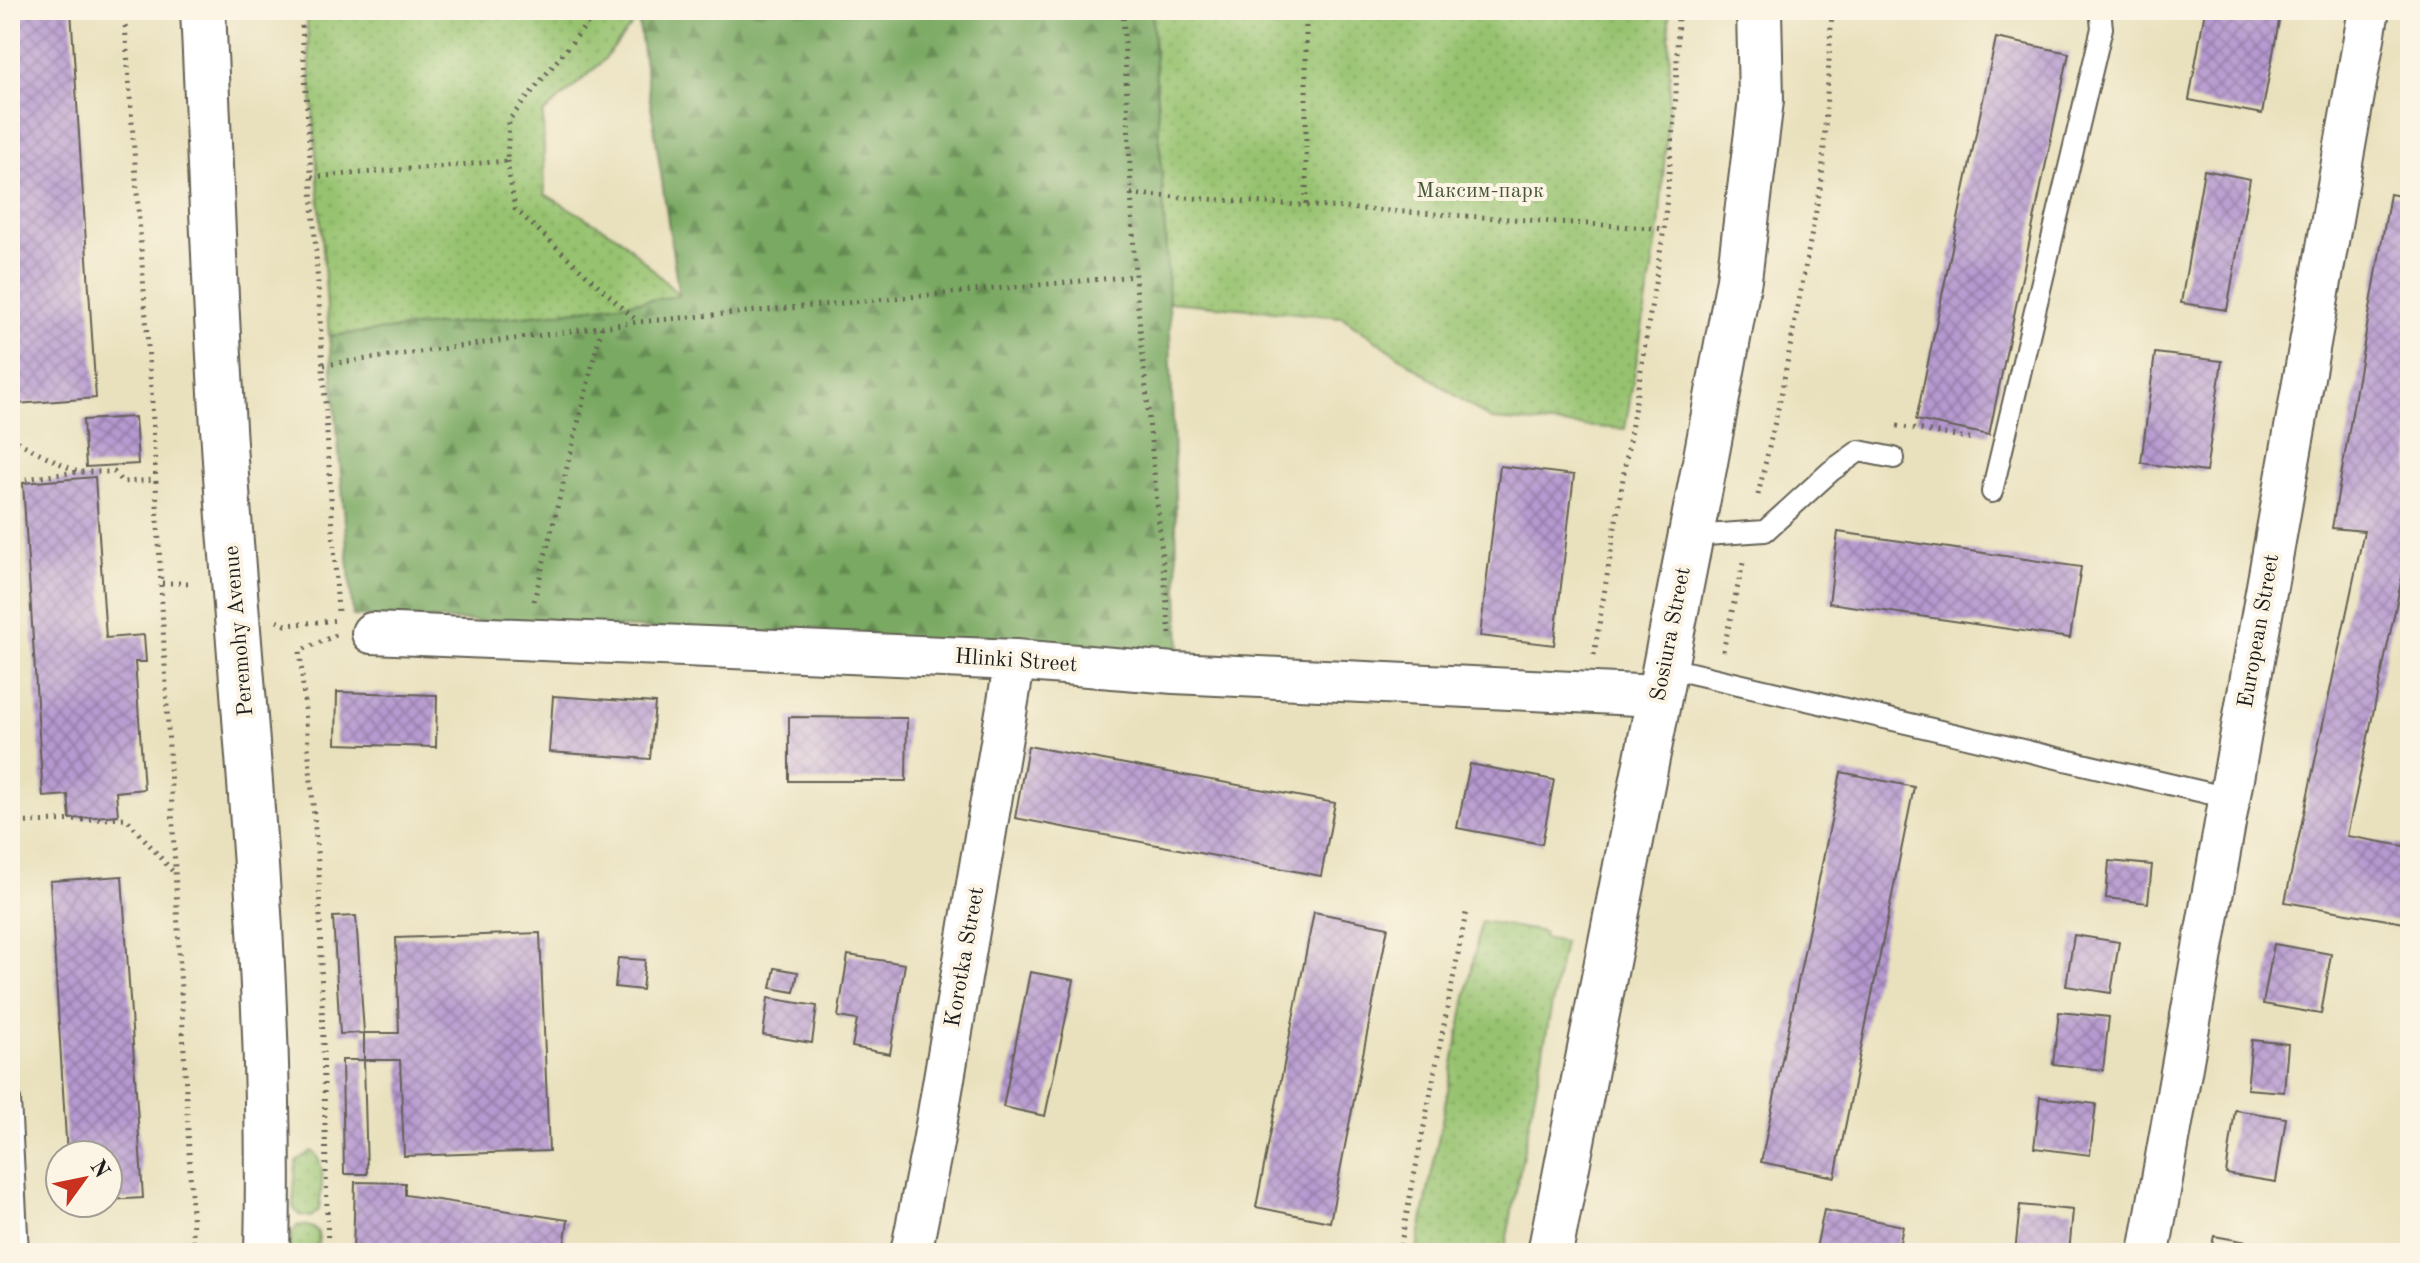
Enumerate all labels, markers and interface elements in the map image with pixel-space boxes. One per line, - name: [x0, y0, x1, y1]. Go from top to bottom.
- park label: Максим-парк: [1416, 180, 1544, 202]
- street label: Peremohy Avenue: [221, 545, 257, 717]
- street label: European Street: [2235, 552, 2283, 710]
- street label: Sosiura Street: [1647, 565, 1695, 703]
- street label: Hlinki Street: [954, 646, 1078, 676]
- street label: Korotka Street: [942, 885, 988, 1029]
- north arrow: [44, 1139, 124, 1219]
- text: N: [85, 1156, 113, 1182]

